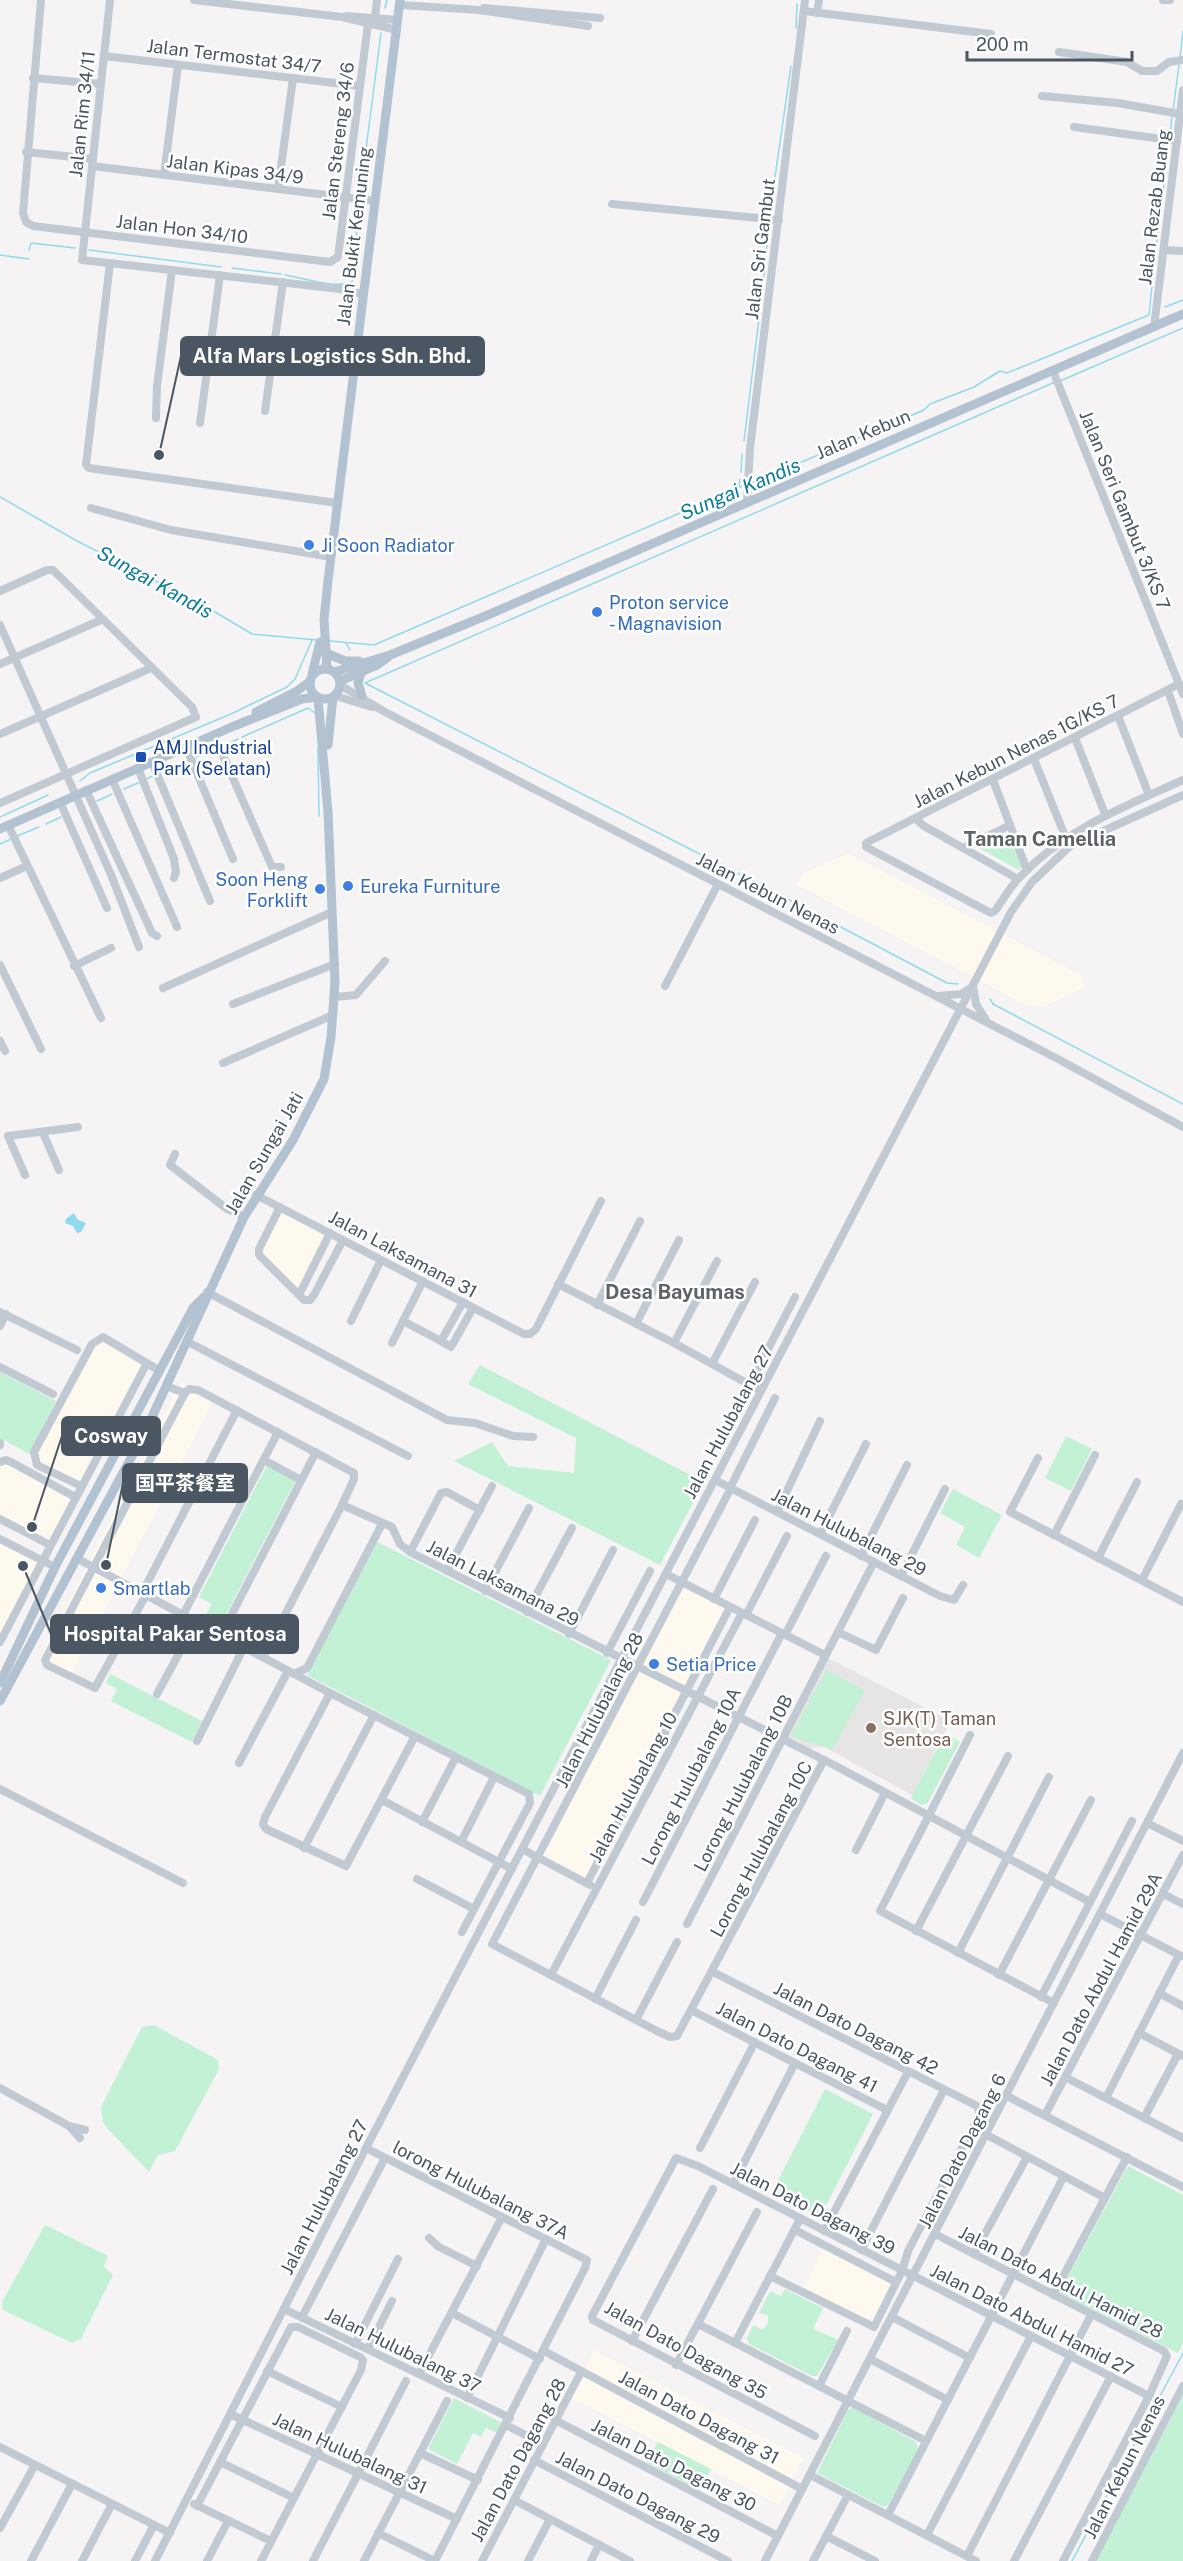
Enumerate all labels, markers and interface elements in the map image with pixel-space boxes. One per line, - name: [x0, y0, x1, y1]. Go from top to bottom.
- scale bar: [967, 24, 1132, 62]
- text: 200 m: [976, 34, 1029, 55]
- street label: Jalan Termostat 34/7: [145, 35, 323, 77]
- street label: Jalan Rim 34/11: [65, 50, 99, 178]
- street label: Jalan Stereng 34/6: [318, 61, 358, 221]
- street label: Jalan Rezab Buang: [1134, 128, 1174, 286]
- street label: Jalan Bukit Kemuning: [333, 145, 375, 327]
- street label: Jalan Kipas 34/9: [165, 150, 305, 188]
- street label: Jalan Sri Gambut: [741, 177, 779, 321]
- street label: Jalan Hon 34/10: [115, 210, 249, 248]
- callout: Alfa Mars Logistics Sdn. Bhd.: [181, 337, 484, 375]
- text: Alfa Mars Logistics Sdn. Bhd.: [193, 344, 471, 368]
- street label: Jalan Kebun: [813, 405, 913, 463]
- street label: Jalan Seri Gambut 3/KS 7: [1075, 407, 1175, 613]
- water label: Sungai Kandis: [676, 453, 804, 525]
- place label: Ji Soon Radiator: [321, 535, 455, 556]
- marker: Ji Soon Radiator: [302, 538, 316, 552]
- water label: Sungai Kandis: [93, 540, 217, 624]
- place label: Proton service - Magnavision: [609, 592, 729, 634]
- marker: Proton service - Magnavision: [590, 605, 604, 619]
- street label: Jalan Kebun Nenas 1G/KS 7: [910, 690, 1122, 812]
- place label: AMJ Industrial Park (Selatan): [153, 737, 273, 779]
- marker: AMJ Industrial Park (Selatan): [134, 750, 148, 764]
- district label: Taman Camellia: [964, 827, 1116, 851]
- street label: Jalan Kebun Nenas: [693, 848, 843, 938]
- place label: Soon Heng Forklift: [215, 869, 308, 911]
- place label: Eureka Furniture: [360, 876, 500, 897]
- marker: Eureka Furniture: [341, 879, 355, 893]
- marker: Soon Heng Forklift: [313, 882, 327, 896]
- street label: Jalan Sungai Jati: [220, 1088, 308, 1218]
- street label: Jalan Laksamana 31: [325, 1206, 481, 1302]
- district label: Desa Bayumas: [605, 1280, 745, 1304]
- street label: Jalan Hulubalang 27: [679, 1342, 777, 1502]
- callout: Cosway: [62, 1417, 160, 1455]
- text: Cosway: [74, 1424, 148, 1448]
- callout: 国平茶餐室: [123, 1464, 247, 1502]
- text: 国平茶餐室: [135, 1471, 235, 1495]
- street label: Jalan Hulubalang 29: [768, 1484, 930, 1580]
- street label: Jalan Laksamana 29: [423, 1535, 583, 1631]
- place label: Smartlab: [113, 1578, 190, 1599]
- marker: Smartlab: [94, 1581, 108, 1595]
- callout: Hospital Pakar Sentosa: [51, 1615, 298, 1653]
- text: Hospital Pakar Sentosa: [64, 1622, 286, 1646]
- street label: Jalan Hulubalang 28: [551, 1629, 647, 1791]
- place label: Setia Price: [666, 1654, 757, 1675]
- marker: Setia Price: [647, 1657, 661, 1671]
- street label: Lorong Hulubalang 10A: [637, 1684, 745, 1868]
- street label: Lorong Hulubalang 10B: [689, 1691, 797, 1875]
- street label: Jalan Hulubalang 10: [584, 1708, 682, 1866]
- place label: SJK(T) Taman Sentosa: [883, 1708, 996, 1750]
- marker: SJK(T) Taman Sentosa: [864, 1721, 878, 1735]
- street label: Lorong Hulubalang 10C: [706, 1758, 816, 1940]
- street label: Jalan Dato Abdul Hamid 29A: [1036, 1869, 1166, 2089]
- street label: Jalan Dato Dagang 42: [770, 1977, 942, 2079]
- street label: Jalan Dato Dagang 41: [713, 1997, 881, 2097]
- street label: Jalan Dato Dagang 6: [914, 2070, 1010, 2232]
- street label: Jalan Hulubalang 27: [276, 2116, 372, 2278]
- street label: lorong Hulubalang 37A: [389, 2136, 573, 2244]
- street label: Jalan Dato Dagang 39: [727, 2157, 899, 2259]
- street label: Jalan Dato Abdul Hamid 28: [955, 2221, 1167, 2343]
- street label: Jalan Dato Abdul Hamid 27: [927, 2260, 1137, 2380]
- street label: Jalan Dato Dagang 35: [601, 2297, 771, 2403]
- street label: Jalan Hulubalang 37: [322, 2303, 484, 2397]
- street label: Jalan Dato Dagang 31: [615, 2366, 783, 2468]
- street label: Jalan Dato Dagang 28: [466, 2375, 570, 2545]
- street label: Jalan Kebun Nenas: [1079, 2392, 1169, 2542]
- street label: Jalan Hulubalang 31: [270, 2408, 430, 2498]
- street label: Jalan Dato Dagang 30: [588, 2414, 760, 2516]
- street label: Jalan Dato Dagang 29: [552, 2446, 724, 2548]

